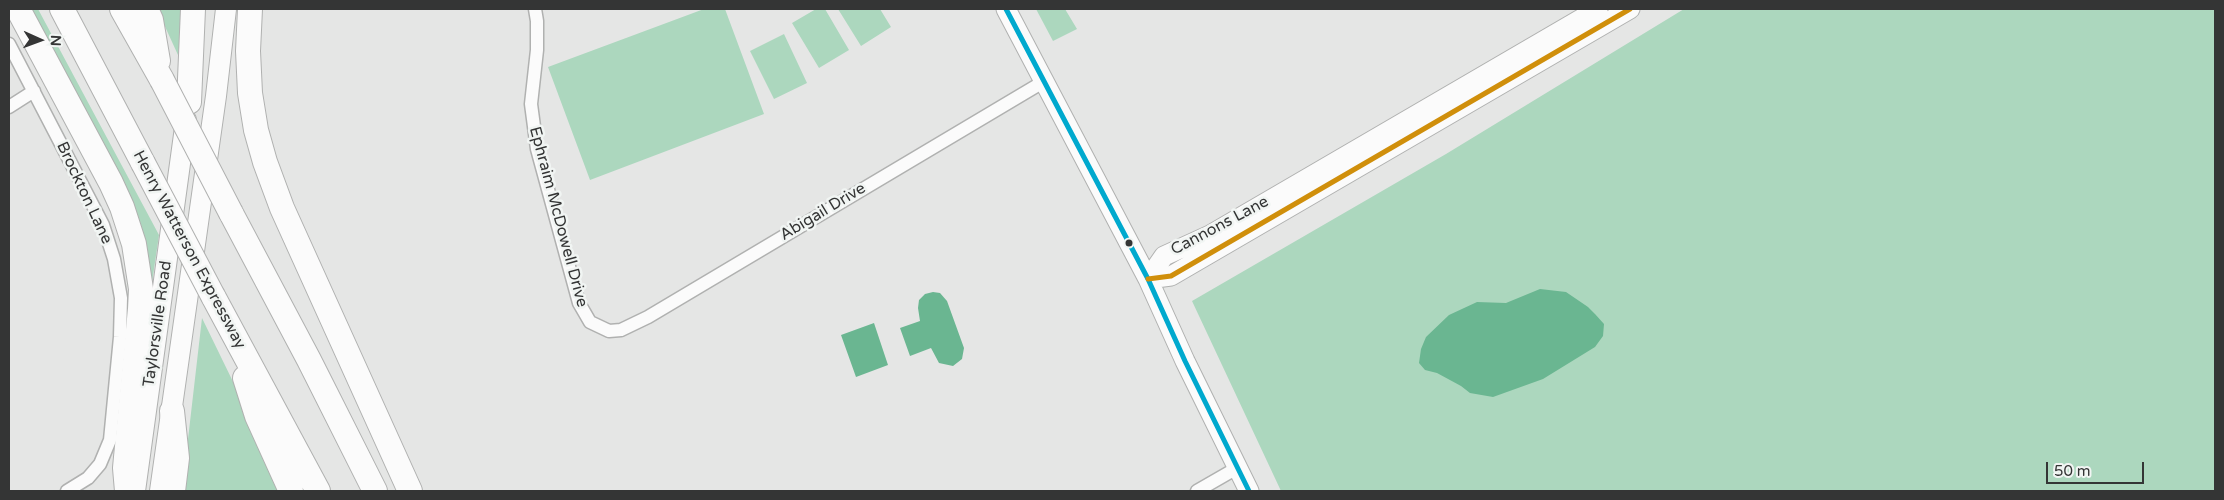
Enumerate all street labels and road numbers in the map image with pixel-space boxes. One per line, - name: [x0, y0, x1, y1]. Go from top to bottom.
- street label: Ephraim McDowell Drive: [525, 125, 591, 309]
- street label: Brockton Lane: [52, 139, 116, 247]
- street label: Henry Watterson Expressway: [128, 148, 250, 352]
- street label: Abigail Drive: [777, 179, 869, 245]
- street label: Cannons Lane: [1168, 192, 1272, 260]
- street label: Taylorsville Road: [140, 260, 176, 388]

